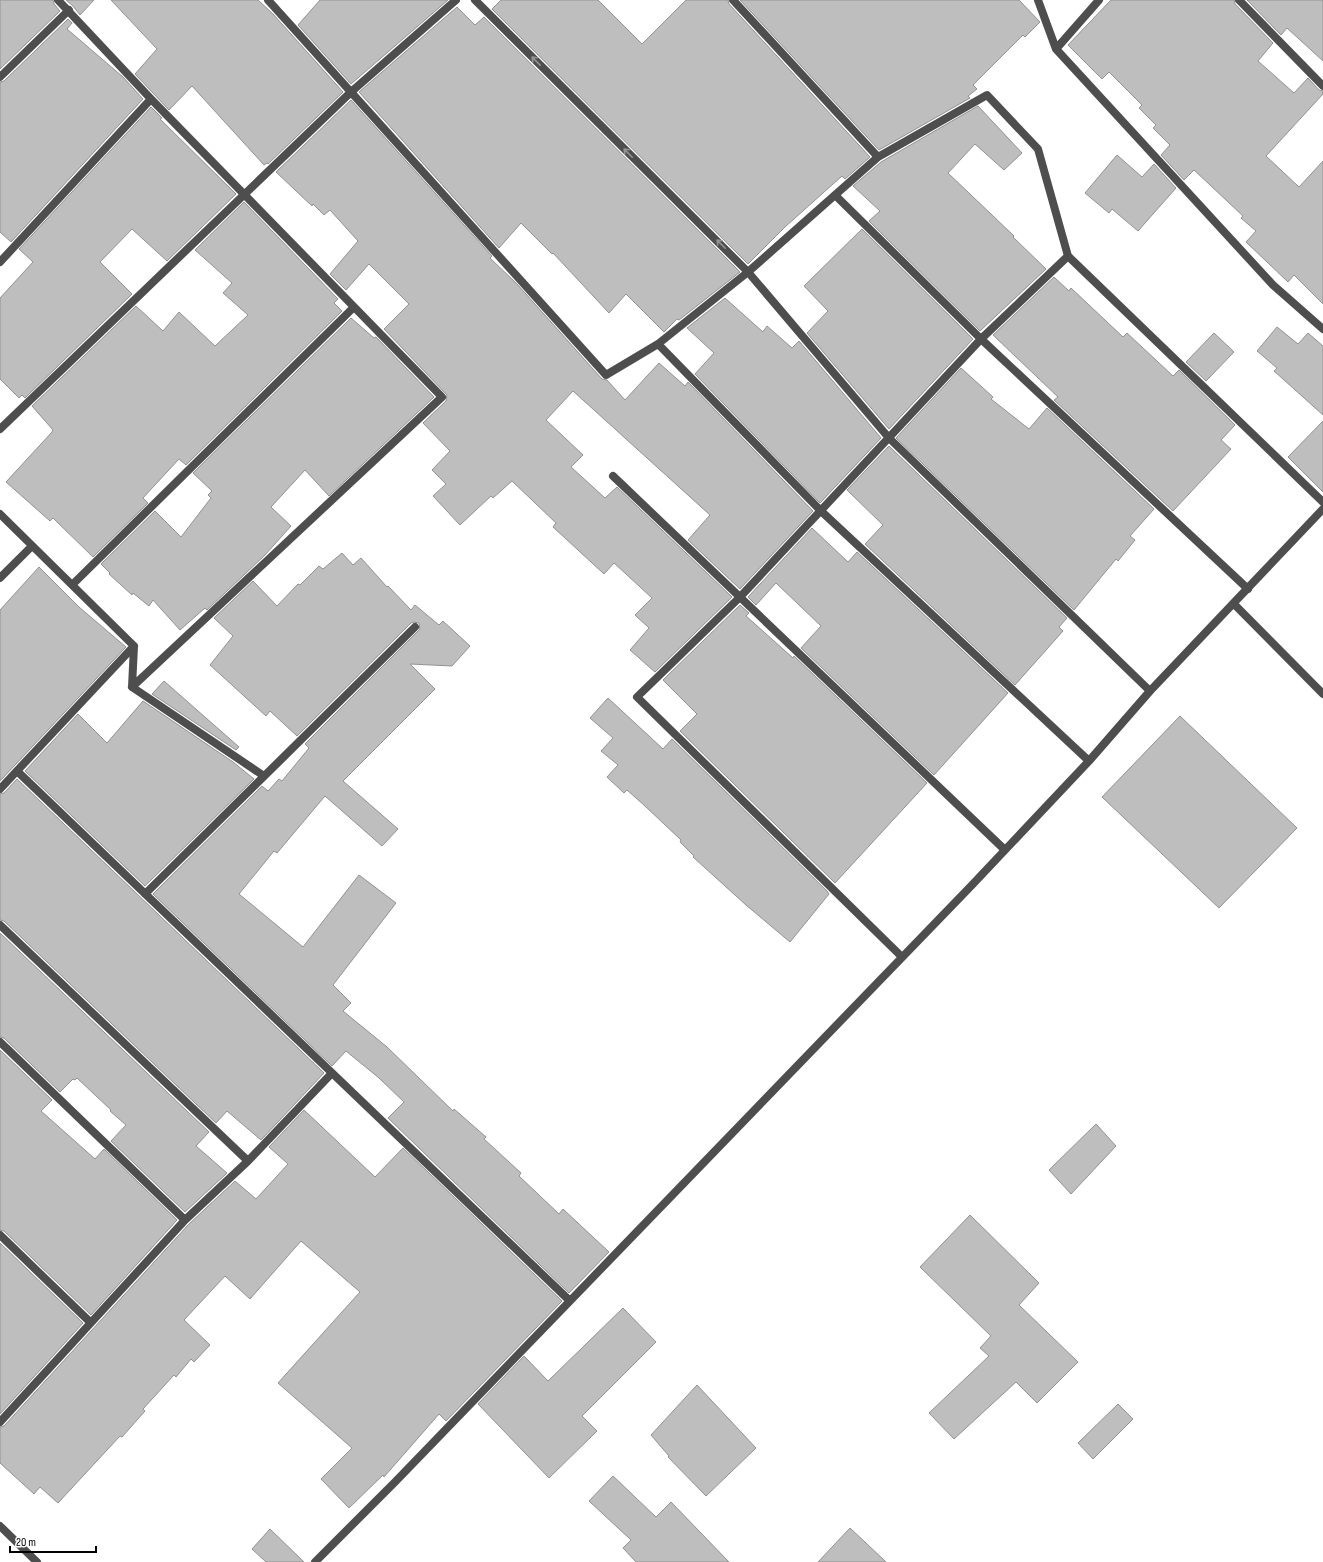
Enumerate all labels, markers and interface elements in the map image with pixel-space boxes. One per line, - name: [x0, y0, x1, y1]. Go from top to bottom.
- one-way arrow: [531, 56, 541, 66]
- one-way arrow: [623, 148, 633, 157]
- one-way arrow: [716, 239, 726, 249]
- scale bar: [10, 1528, 96, 1554]
- text: 20 m: [16, 1535, 36, 1550]

